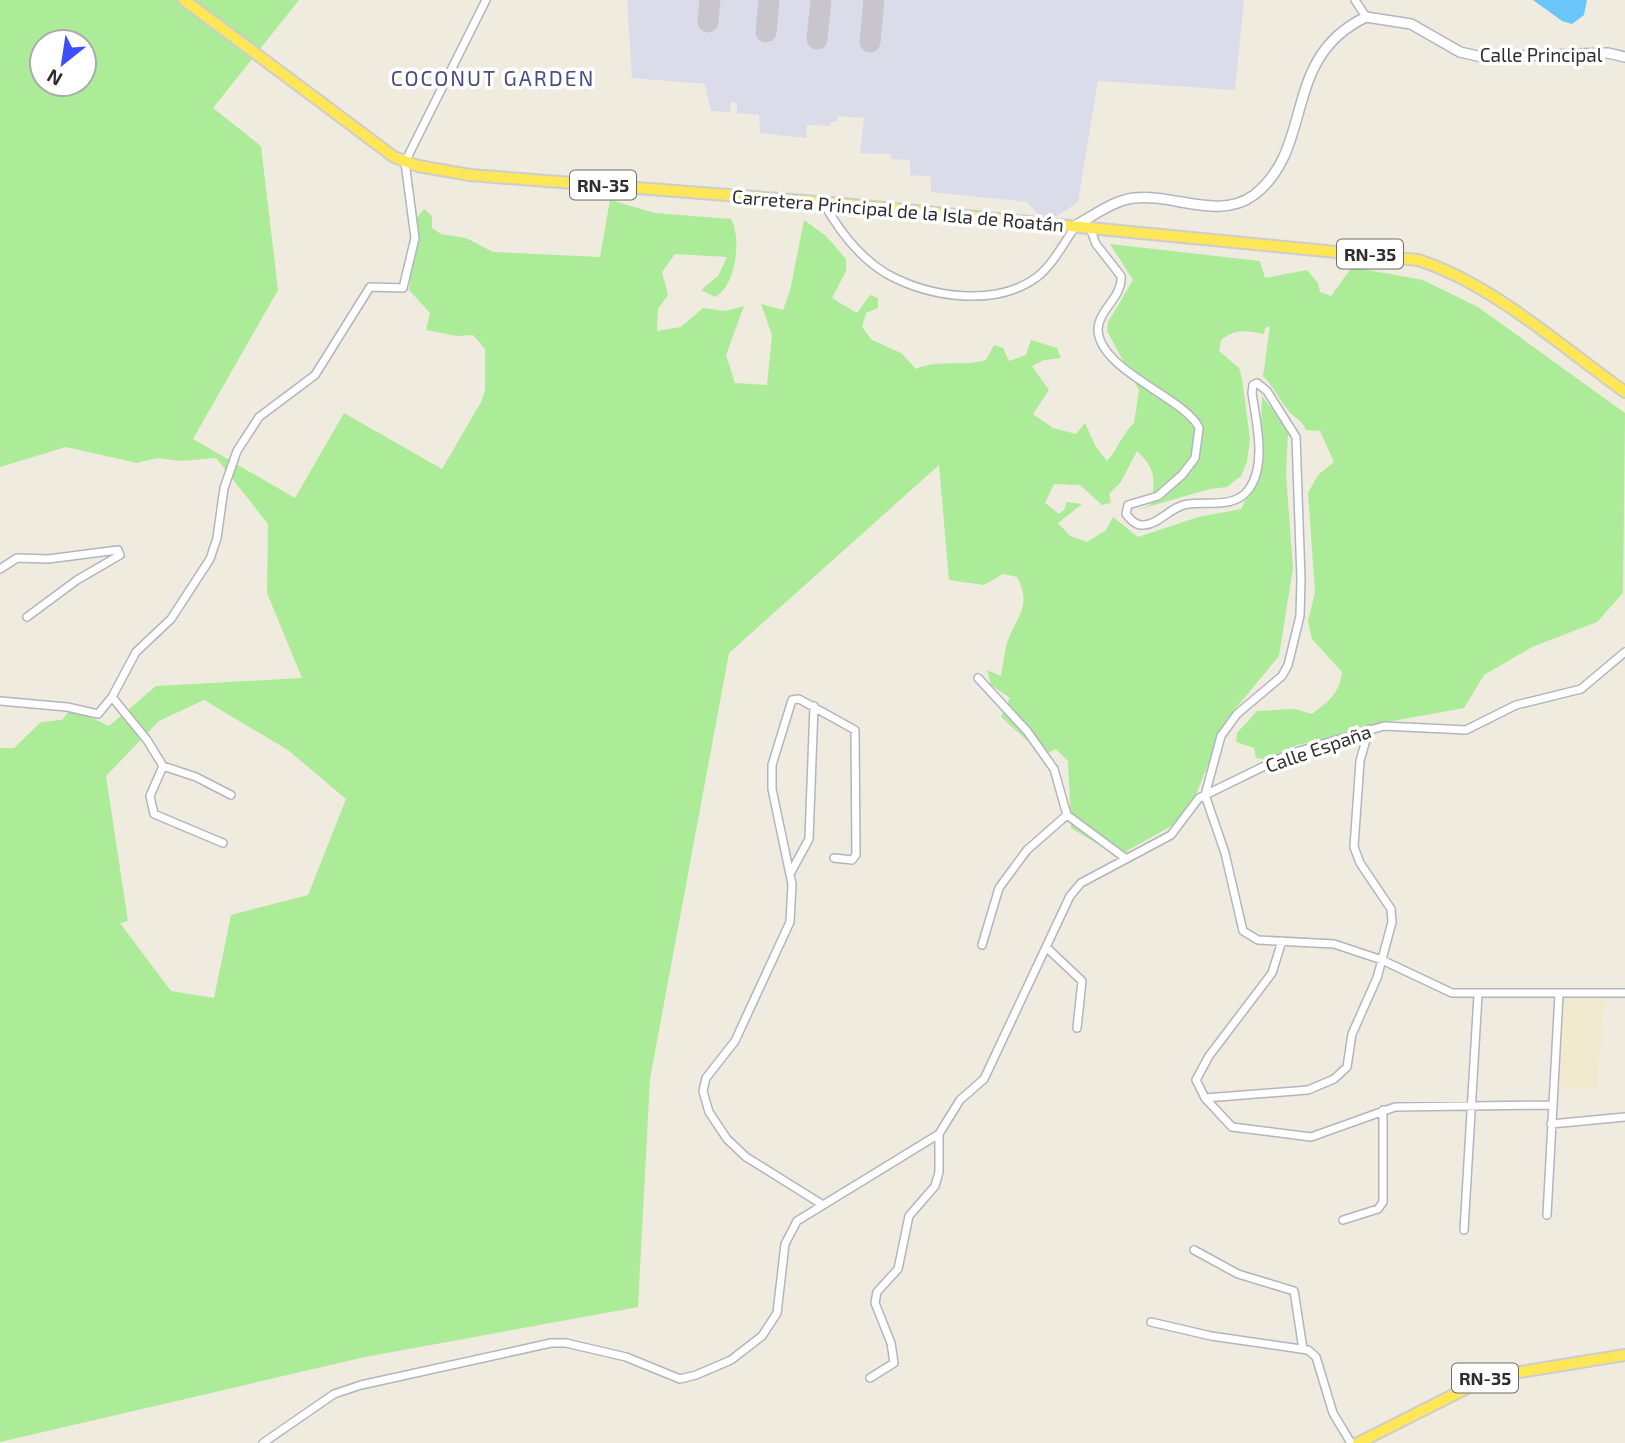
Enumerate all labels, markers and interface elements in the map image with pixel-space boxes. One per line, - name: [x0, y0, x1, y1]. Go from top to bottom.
- north arrow: [28, 28, 98, 98]
- street label: Calle Principal: [1480, 43, 1603, 66]
- text: N: [43, 65, 66, 92]
- district label: COCONUT GARDEN: [391, 65, 595, 90]
- road number: RN-35: [570, 170, 636, 200]
- street label: Carretera Principal de la Isla de Roatán: [731, 184, 1065, 236]
- road number: RN-35: [1337, 240, 1403, 268]
- street label: Calle España: [1262, 719, 1374, 777]
- road number: RN-35: [1452, 1364, 1518, 1392]

